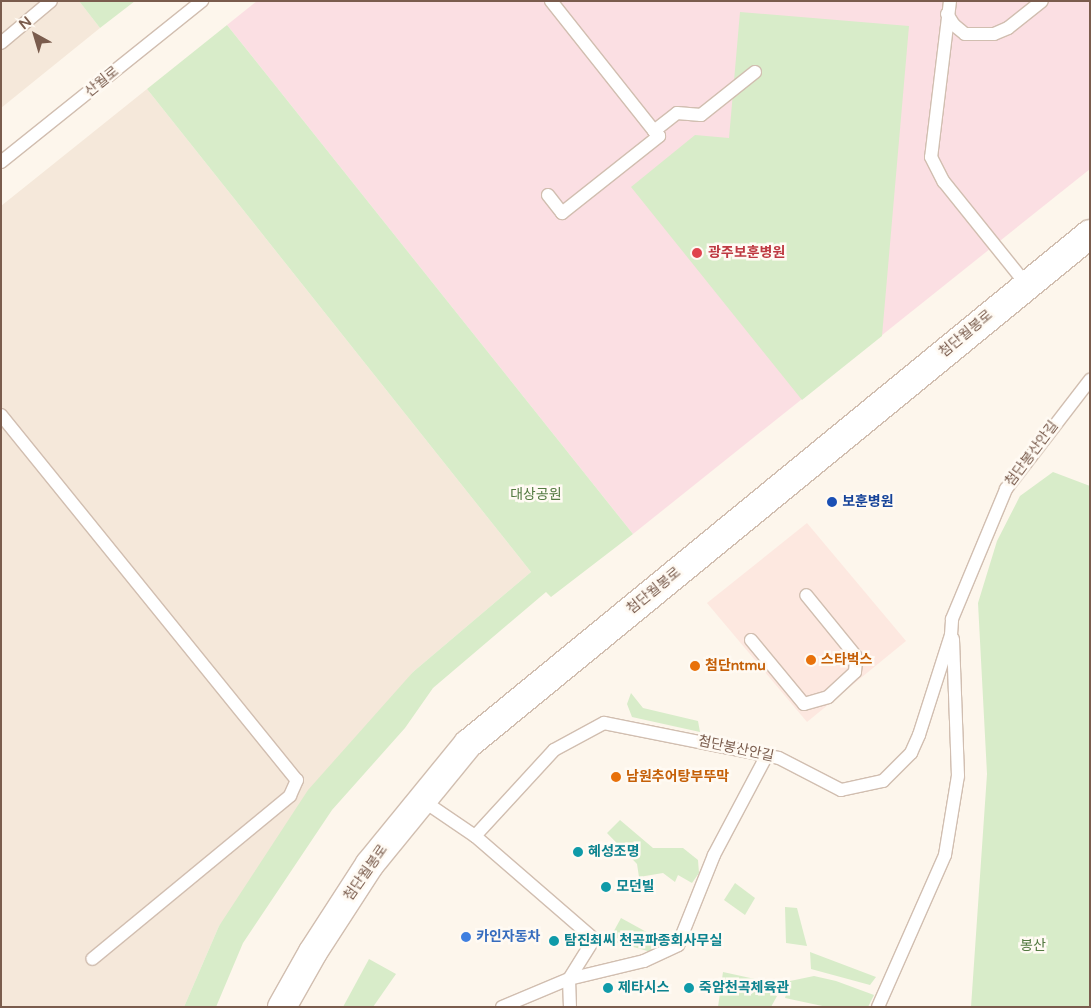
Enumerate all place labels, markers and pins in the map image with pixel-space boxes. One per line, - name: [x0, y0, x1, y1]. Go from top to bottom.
- place label: 광주보훈병원: [708, 245, 785, 261]
- marker: 광주보훈병원: [690, 246, 704, 260]
- place label: 보훈병원: [842, 494, 894, 510]
- marker: 보훈병원: [826, 496, 838, 508]
- place label: 스타벅스: [821, 652, 873, 668]
- marker: 스타벅스: [805, 654, 817, 666]
- place label: 첨단ntmu: [705, 658, 766, 674]
- marker: 첨단ntmu: [689, 660, 701, 672]
- place label: 남원추어탕부뚜막: [626, 769, 729, 785]
- marker: 남원추어탕부뚜막: [610, 771, 622, 783]
- place label: 혜성조명: [588, 844, 640, 860]
- marker: 혜성조명: [572, 846, 584, 858]
- place label: 모던빌: [616, 879, 655, 895]
- marker: 모던빌: [600, 881, 612, 893]
- place label: 카인자동차: [476, 929, 540, 945]
- marker: 카인자동차: [460, 931, 472, 943]
- place label: 탐진최씨 천곡파종회사무실: [564, 933, 722, 949]
- marker: 탐진최씨 천곡파종회사무실: [548, 935, 560, 947]
- place label: 제타시스: [618, 980, 670, 996]
- place label: 죽암천곡체육관: [699, 980, 789, 996]
- marker: 제타시스: [602, 982, 614, 994]
- marker: 죽암천곡체육관: [683, 982, 695, 994]

